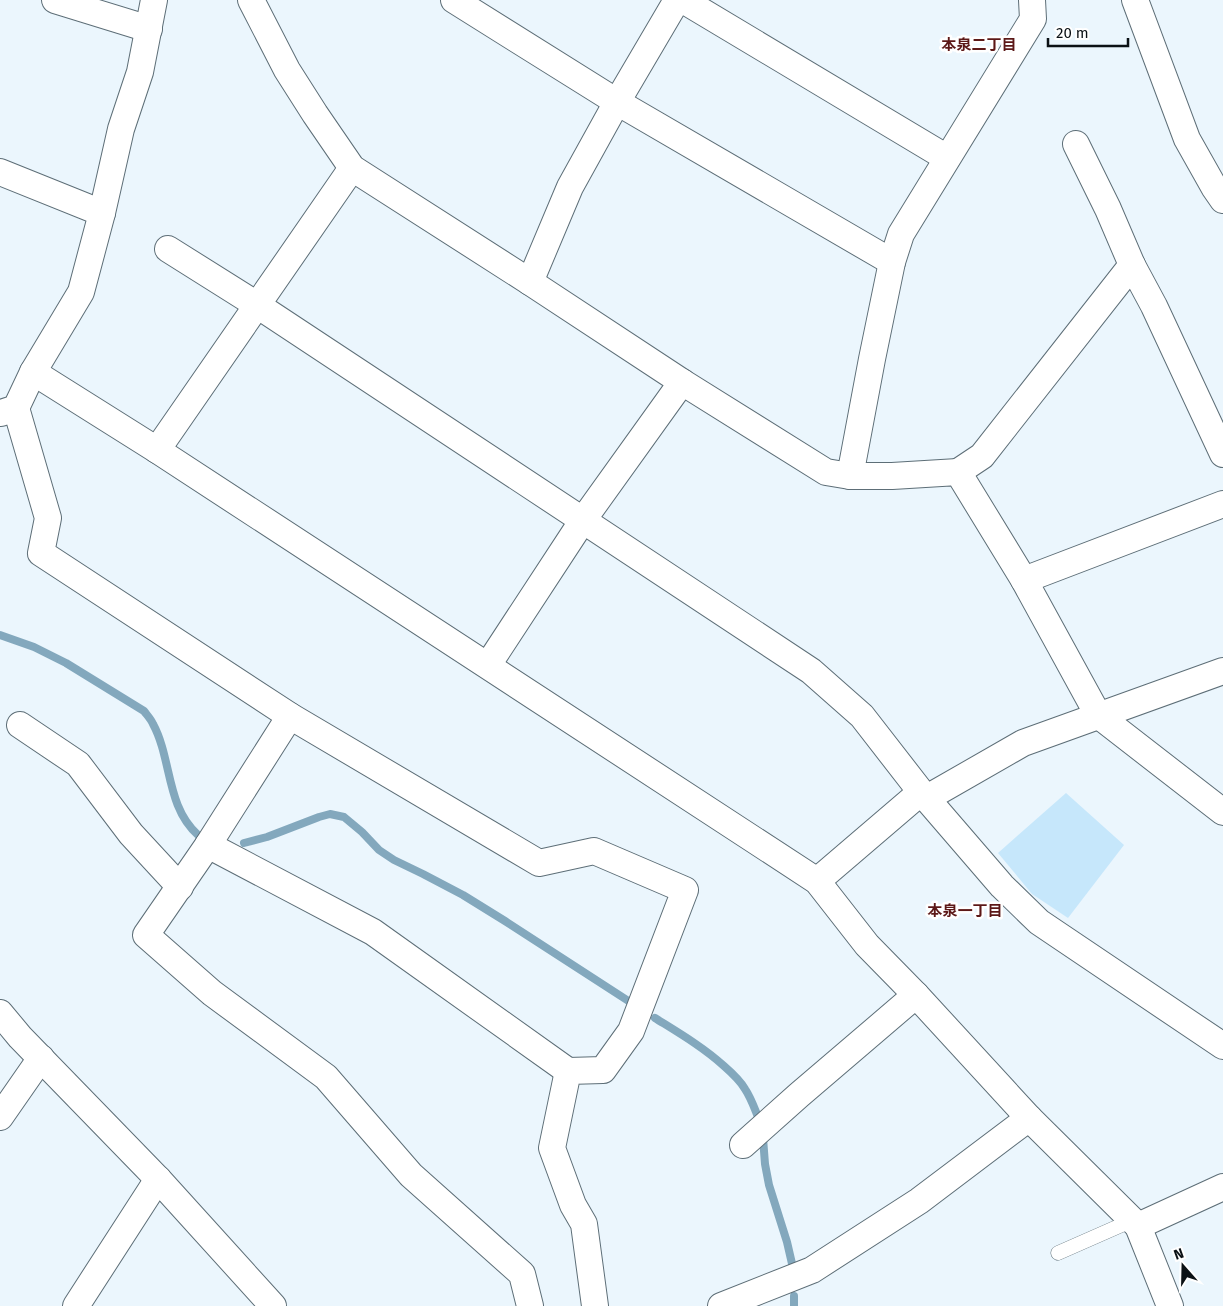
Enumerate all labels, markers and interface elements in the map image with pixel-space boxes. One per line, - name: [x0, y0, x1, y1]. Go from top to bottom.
- scale bar: [1048, 15, 1128, 47]
- text: 20 m: [1056, 24, 1089, 42]
- district label: 本泉二丁目: [941, 36, 1017, 54]
- district label: 本泉一丁目: [927, 902, 1003, 920]
- north arrow: [1158, 1241, 1208, 1291]
- text: N: [1171, 1245, 1186, 1264]

